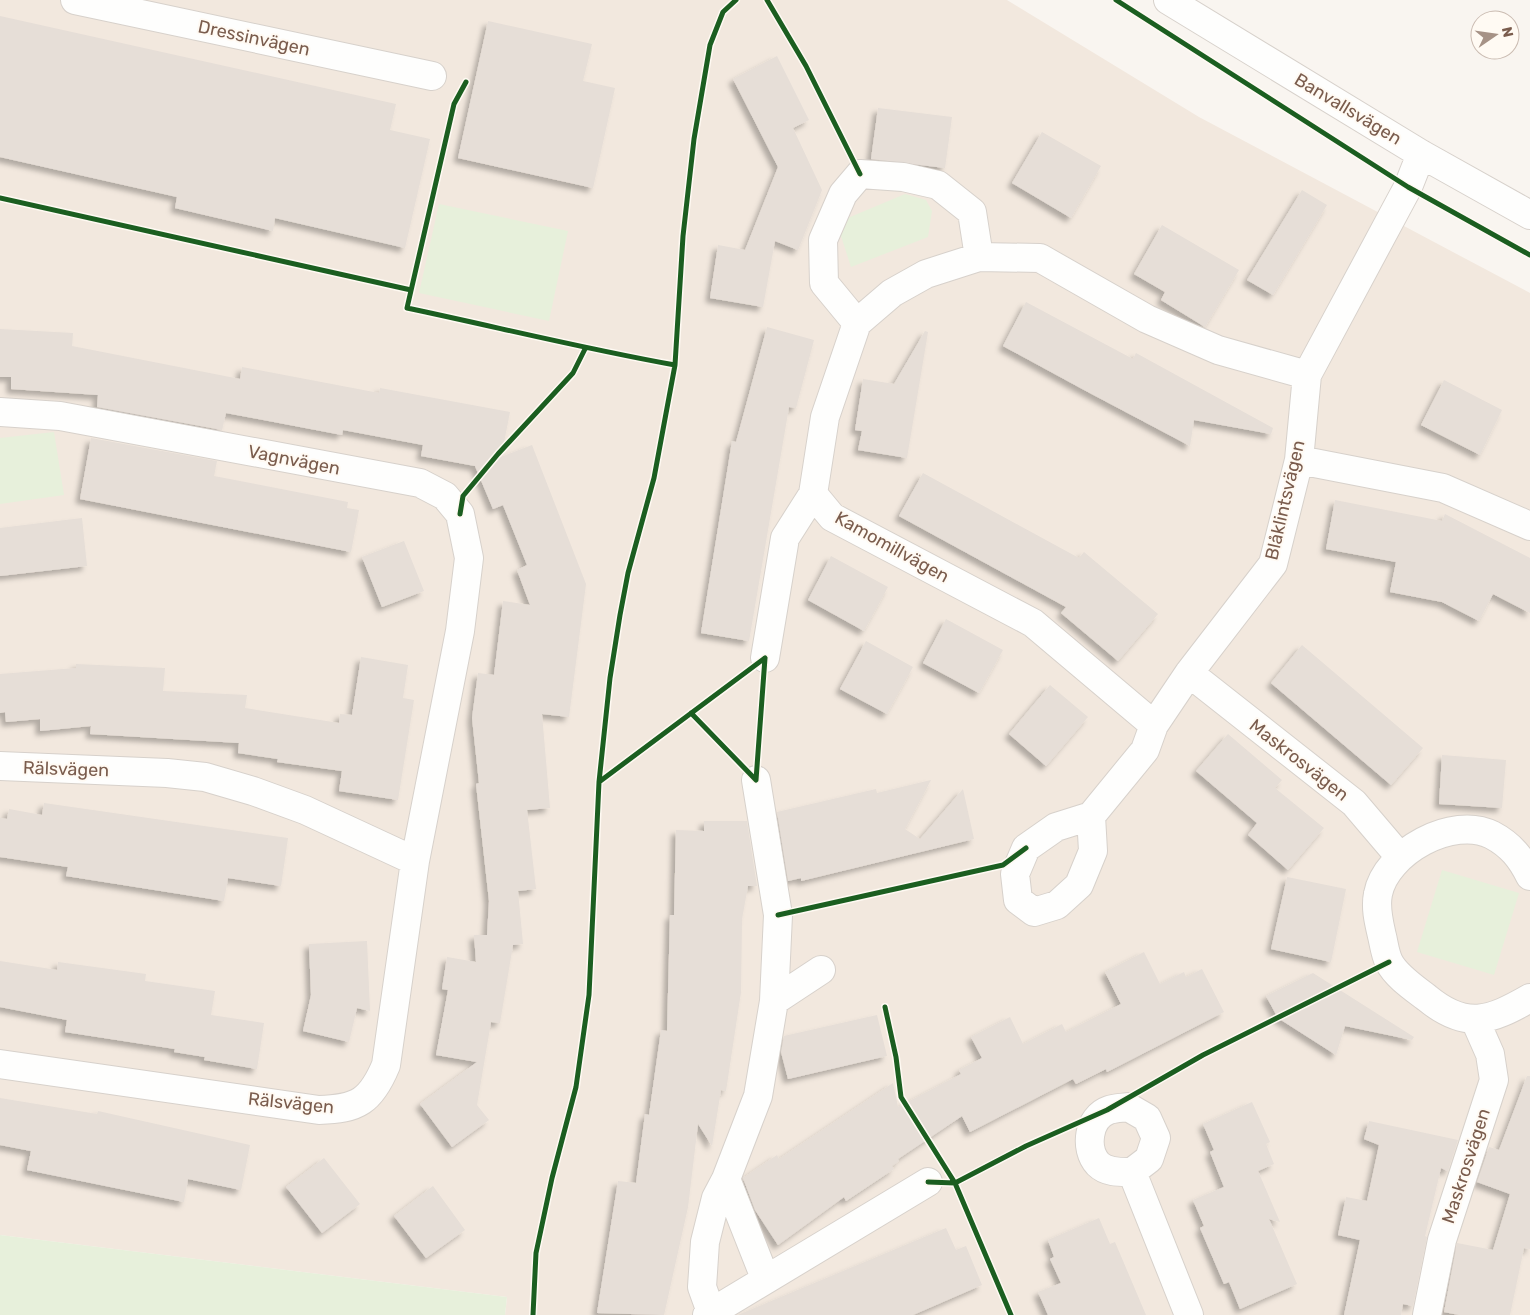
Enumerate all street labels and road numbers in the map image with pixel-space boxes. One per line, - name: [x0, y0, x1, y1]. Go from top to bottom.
- street label: Dressinvägen: [196, 15, 312, 61]
- street label: Banvallsvägen: [1290, 68, 1406, 150]
- street label: Blåklintsvägen: [1261, 438, 1309, 562]
- street label: Vagnvägen: [246, 440, 342, 480]
- street label: Kamomillvägen: [831, 507, 953, 587]
- street label: Maskrosvägen: [1245, 714, 1353, 806]
- street label: Rälsvägen: [23, 757, 109, 781]
- street label: Rälsvägen: [247, 1088, 335, 1118]
- street label: Maskrosvägen: [1437, 1106, 1495, 1226]

